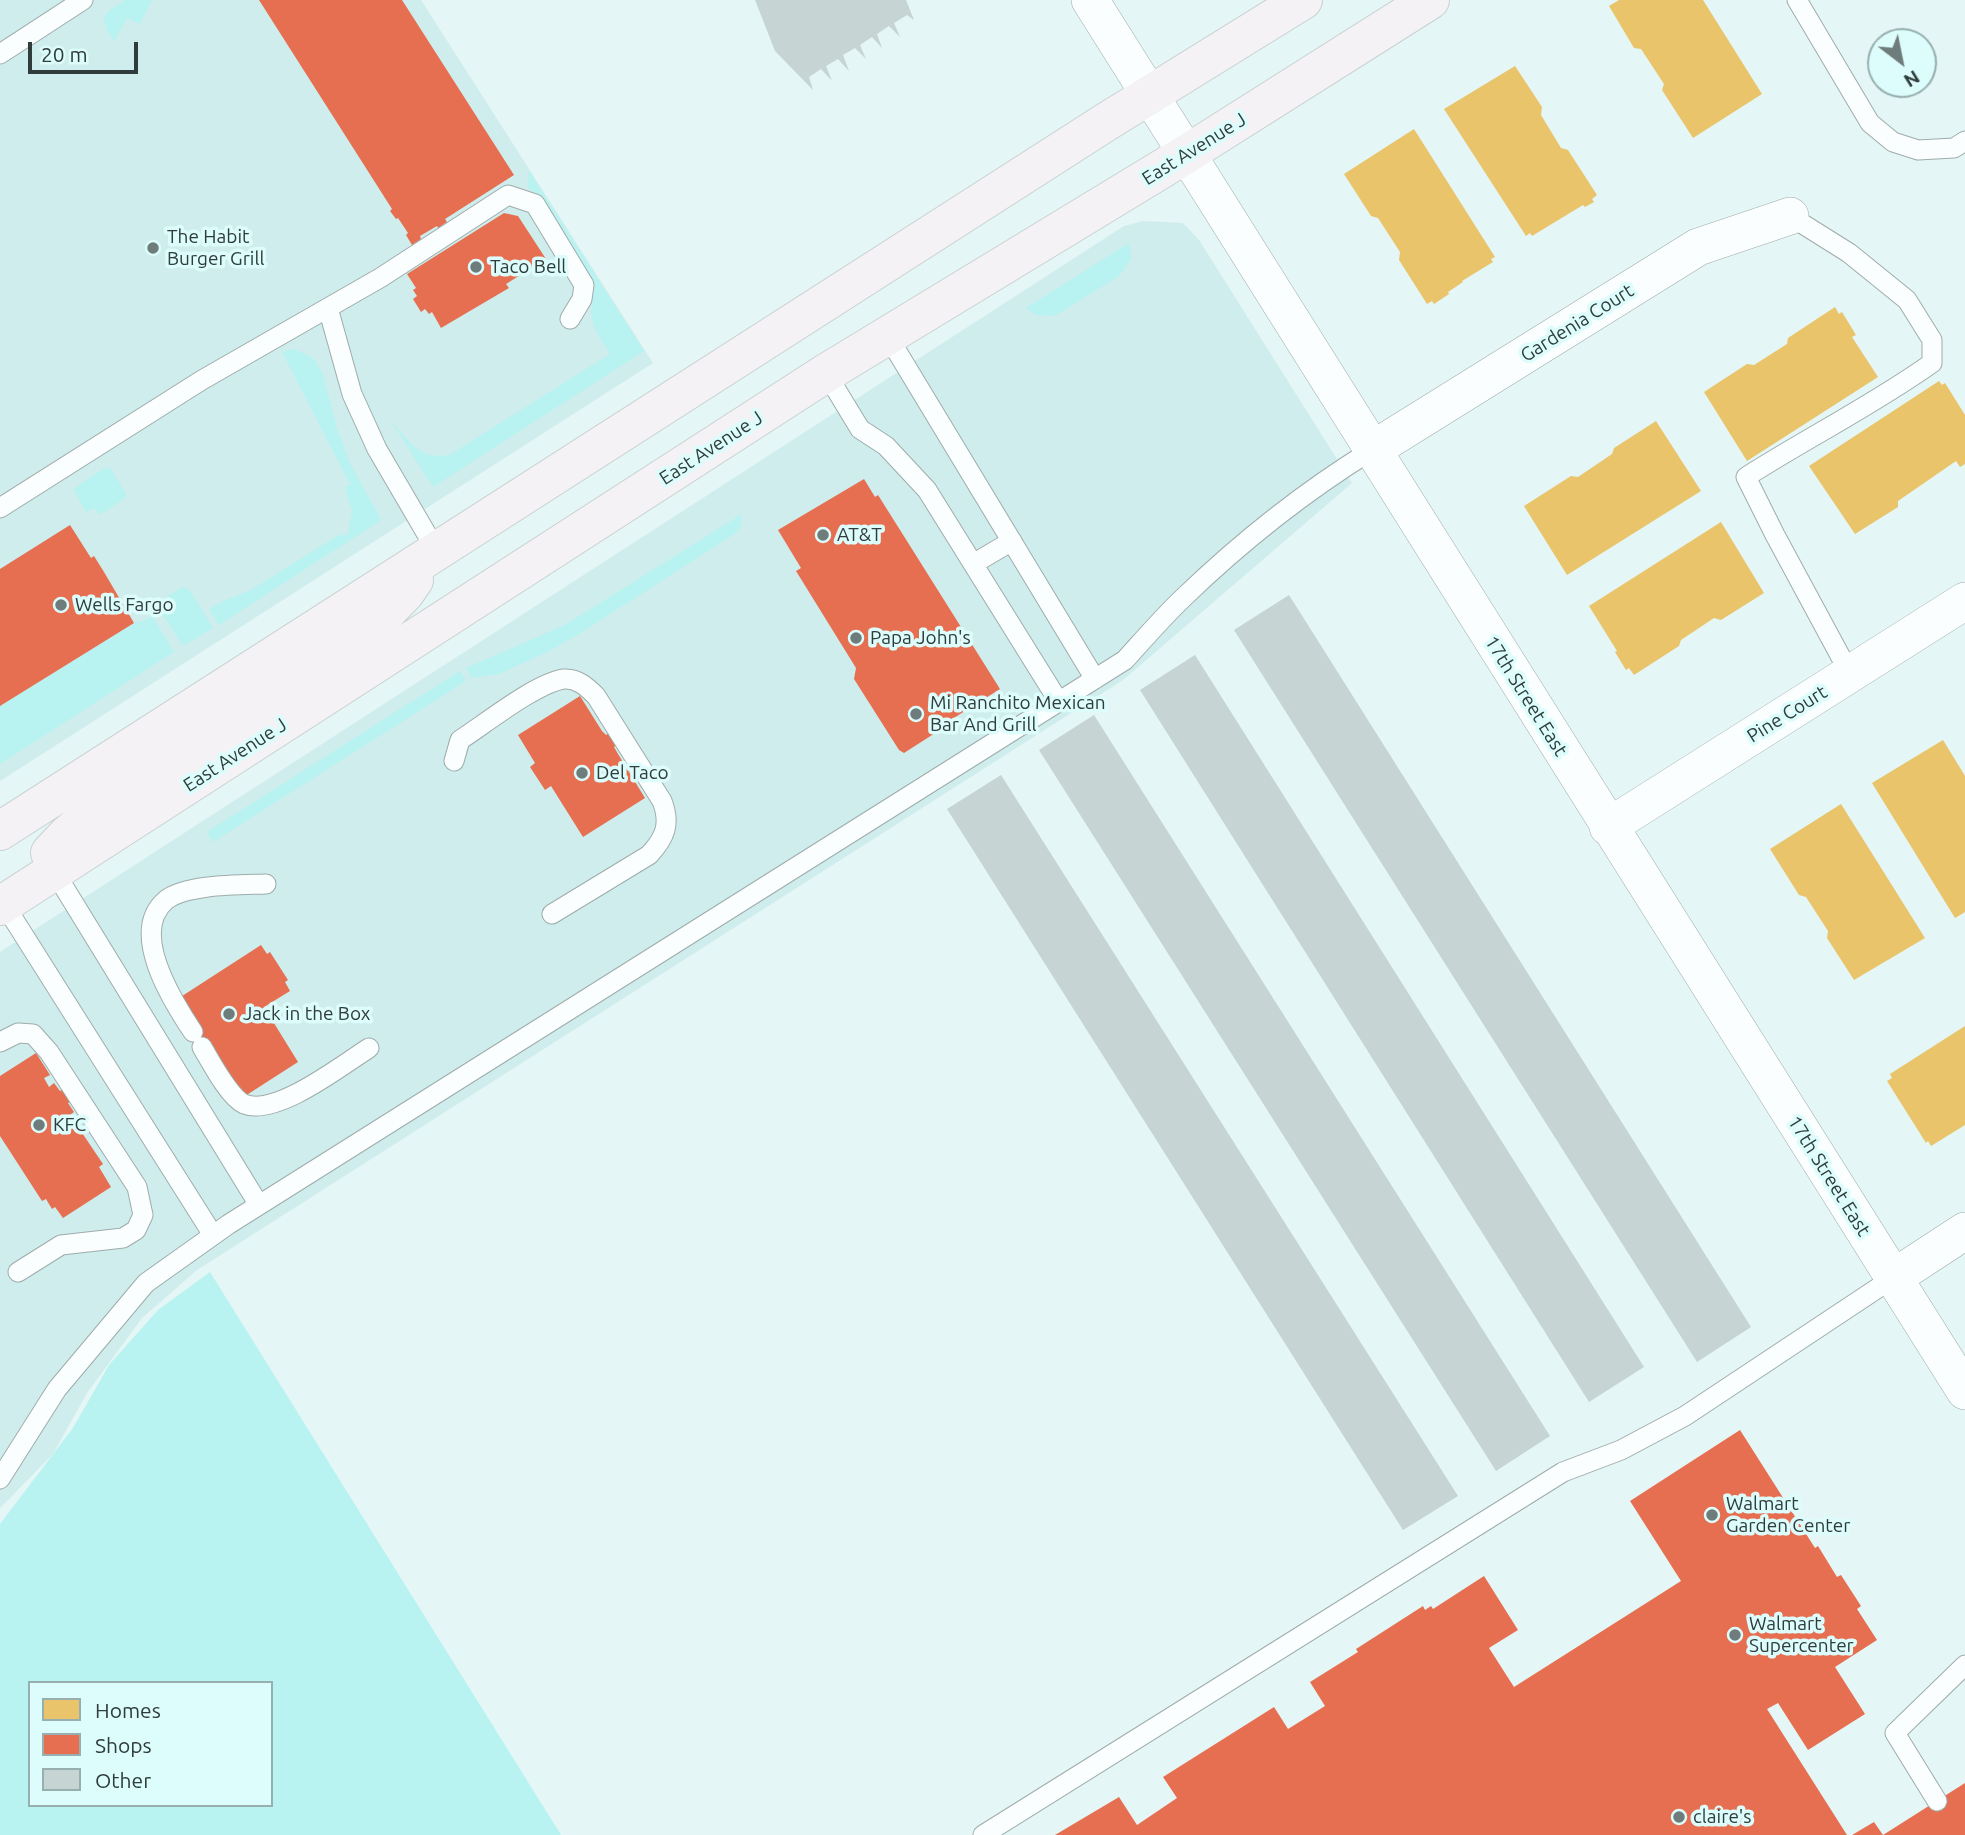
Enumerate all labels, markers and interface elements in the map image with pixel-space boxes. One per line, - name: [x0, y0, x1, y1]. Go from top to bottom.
- scale bar: [32, 28, 142, 72]
- north arrow: [1867, 28, 1937, 98]
- text: 20 m: [41, 42, 88, 66]
- text: N: [1900, 66, 1924, 92]
- street label: East Avenue J: [1138, 108, 1250, 190]
- place label: The Habit Burger Grill: [167, 226, 264, 270]
- marker: The Habit Burger Grill: [145, 240, 161, 256]
- place label: Taco Bell: [490, 256, 566, 278]
- marker: Taco Bell: [468, 259, 484, 275]
- street label: Gardenia Court: [1516, 279, 1638, 367]
- street label: East Avenue J: [655, 406, 767, 490]
- place label: AT&T: [837, 524, 882, 546]
- marker: AT&T: [815, 527, 831, 543]
- place label: Wells Fargo: [75, 594, 174, 616]
- marker: Wells Fargo: [53, 597, 69, 613]
- place label: Papa John's: [870, 627, 971, 649]
- marker: Papa John's: [848, 630, 864, 646]
- street label: 17th Street East: [1480, 632, 1572, 760]
- street label: Pine Court: [1743, 681, 1831, 747]
- place label: Mi Ranchito Mexican Bar And Grill: [930, 692, 1106, 736]
- marker: Mi Ranchito Mexican Bar And Grill: [908, 706, 924, 722]
- street label: East Avenue J: [179, 713, 291, 797]
- place label: Del Taco: [596, 762, 669, 784]
- marker: Del Taco: [574, 765, 590, 781]
- place label: Jack in the Box: [243, 1003, 370, 1025]
- marker: Jack in the Box: [221, 1006, 237, 1022]
- street label: 17th Street East: [1783, 1112, 1875, 1240]
- place label: KFC: [53, 1114, 86, 1136]
- marker: KFC: [31, 1117, 47, 1133]
- place label: Walmart Garden Center: [1726, 1493, 1850, 1537]
- marker: Walmart Garden Center: [1704, 1507, 1720, 1523]
- place label: Walmart Supercenter: [1749, 1613, 1854, 1657]
- marker: Walmart Supercenter: [1727, 1627, 1743, 1643]
- legend: [28, 1681, 273, 1807]
- text: Homes: [95, 1698, 161, 1722]
- text: Shops: [95, 1733, 152, 1757]
- text: Other: [95, 1768, 151, 1792]
- place label: claire's: [1693, 1806, 1751, 1828]
- marker: claire's: [1671, 1809, 1687, 1825]

